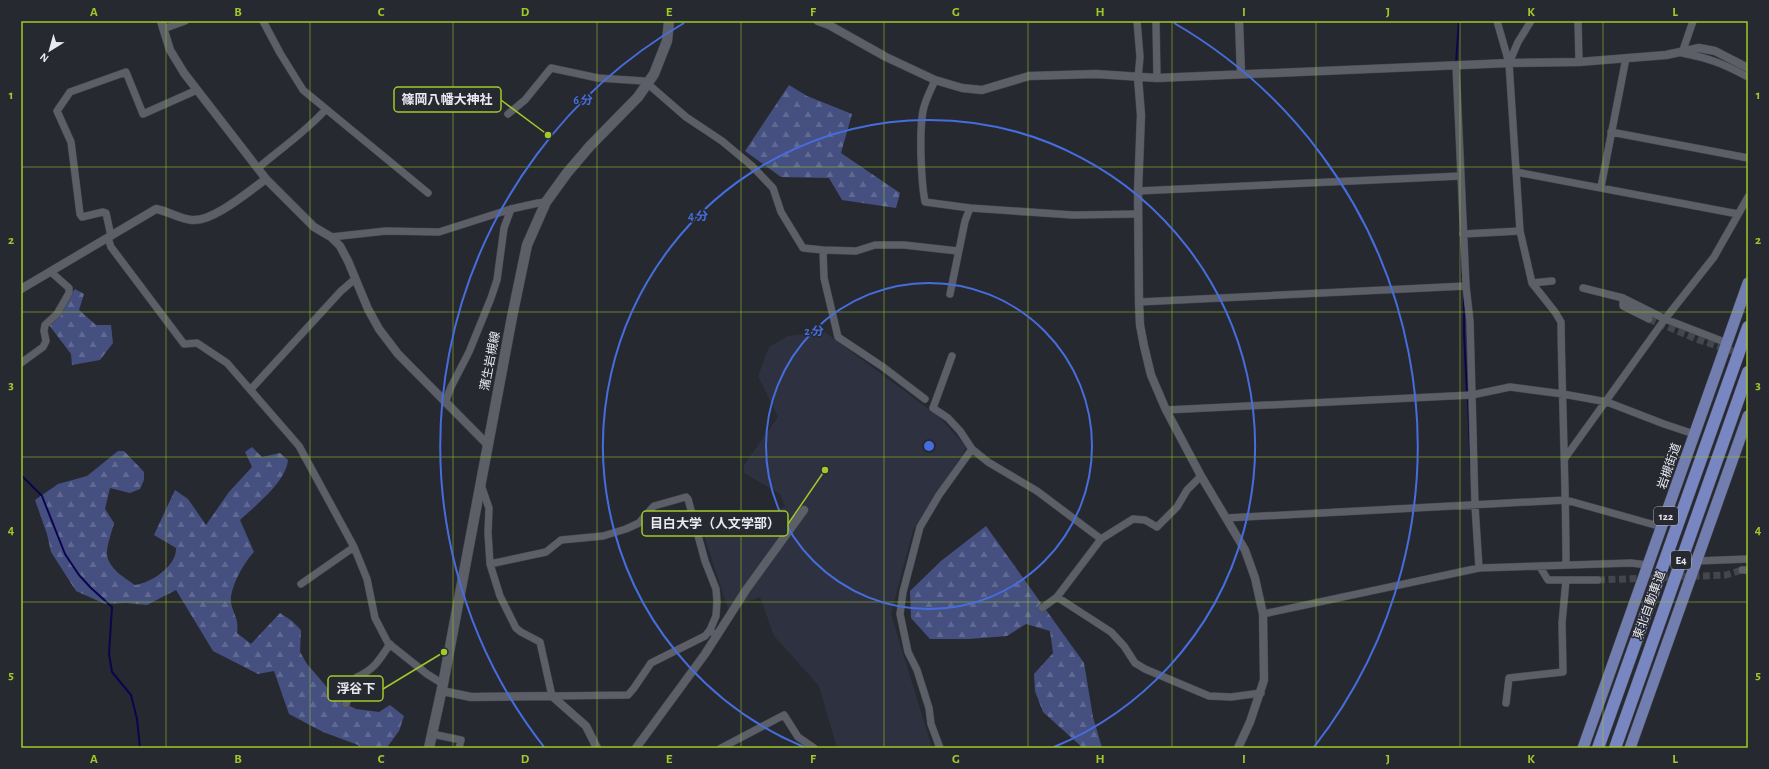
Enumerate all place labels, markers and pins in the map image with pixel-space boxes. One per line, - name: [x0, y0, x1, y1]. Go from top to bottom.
- callout: 篠岡八幡大神社: [394, 87, 501, 112]
- centre of rings: [922, 439, 936, 453]
- callout: 目白大学（人文学部）: [642, 511, 788, 536]
- callout: 浮谷下: [328, 676, 383, 701]

